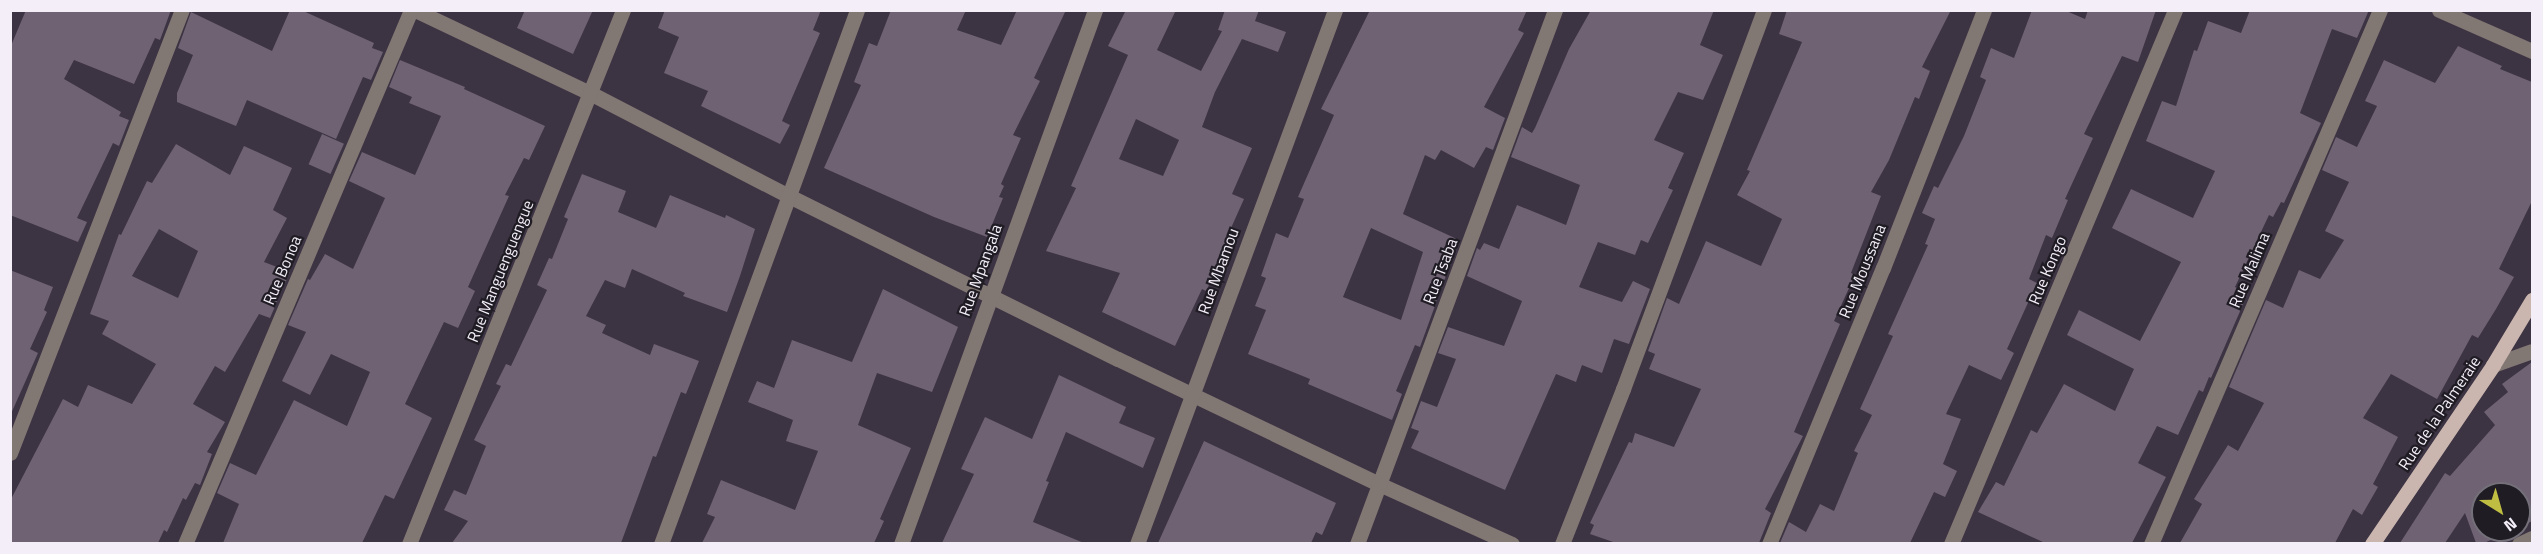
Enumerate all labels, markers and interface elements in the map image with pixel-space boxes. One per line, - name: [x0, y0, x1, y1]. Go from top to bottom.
- street label: Rue Manguenguengue: [463, 197, 537, 345]
- street label: Rue Mpangala: [955, 221, 1005, 319]
- street label: Rue Moussana: [1834, 221, 1890, 321]
- street label: Rue Mbamou: [1194, 225, 1242, 317]
- street label: Rue Malima: [2225, 229, 2273, 311]
- street label: Rue Bonoa: [259, 233, 305, 307]
- street label: Rue Kongo: [2024, 233, 2070, 307]
- street label: Rue Tsaba: [1419, 235, 1461, 307]
- street label: Rue de la Palmeraie: [2394, 353, 2484, 473]
- north arrow: [2471, 482, 2531, 542]
- text: N: [2499, 512, 2522, 538]

